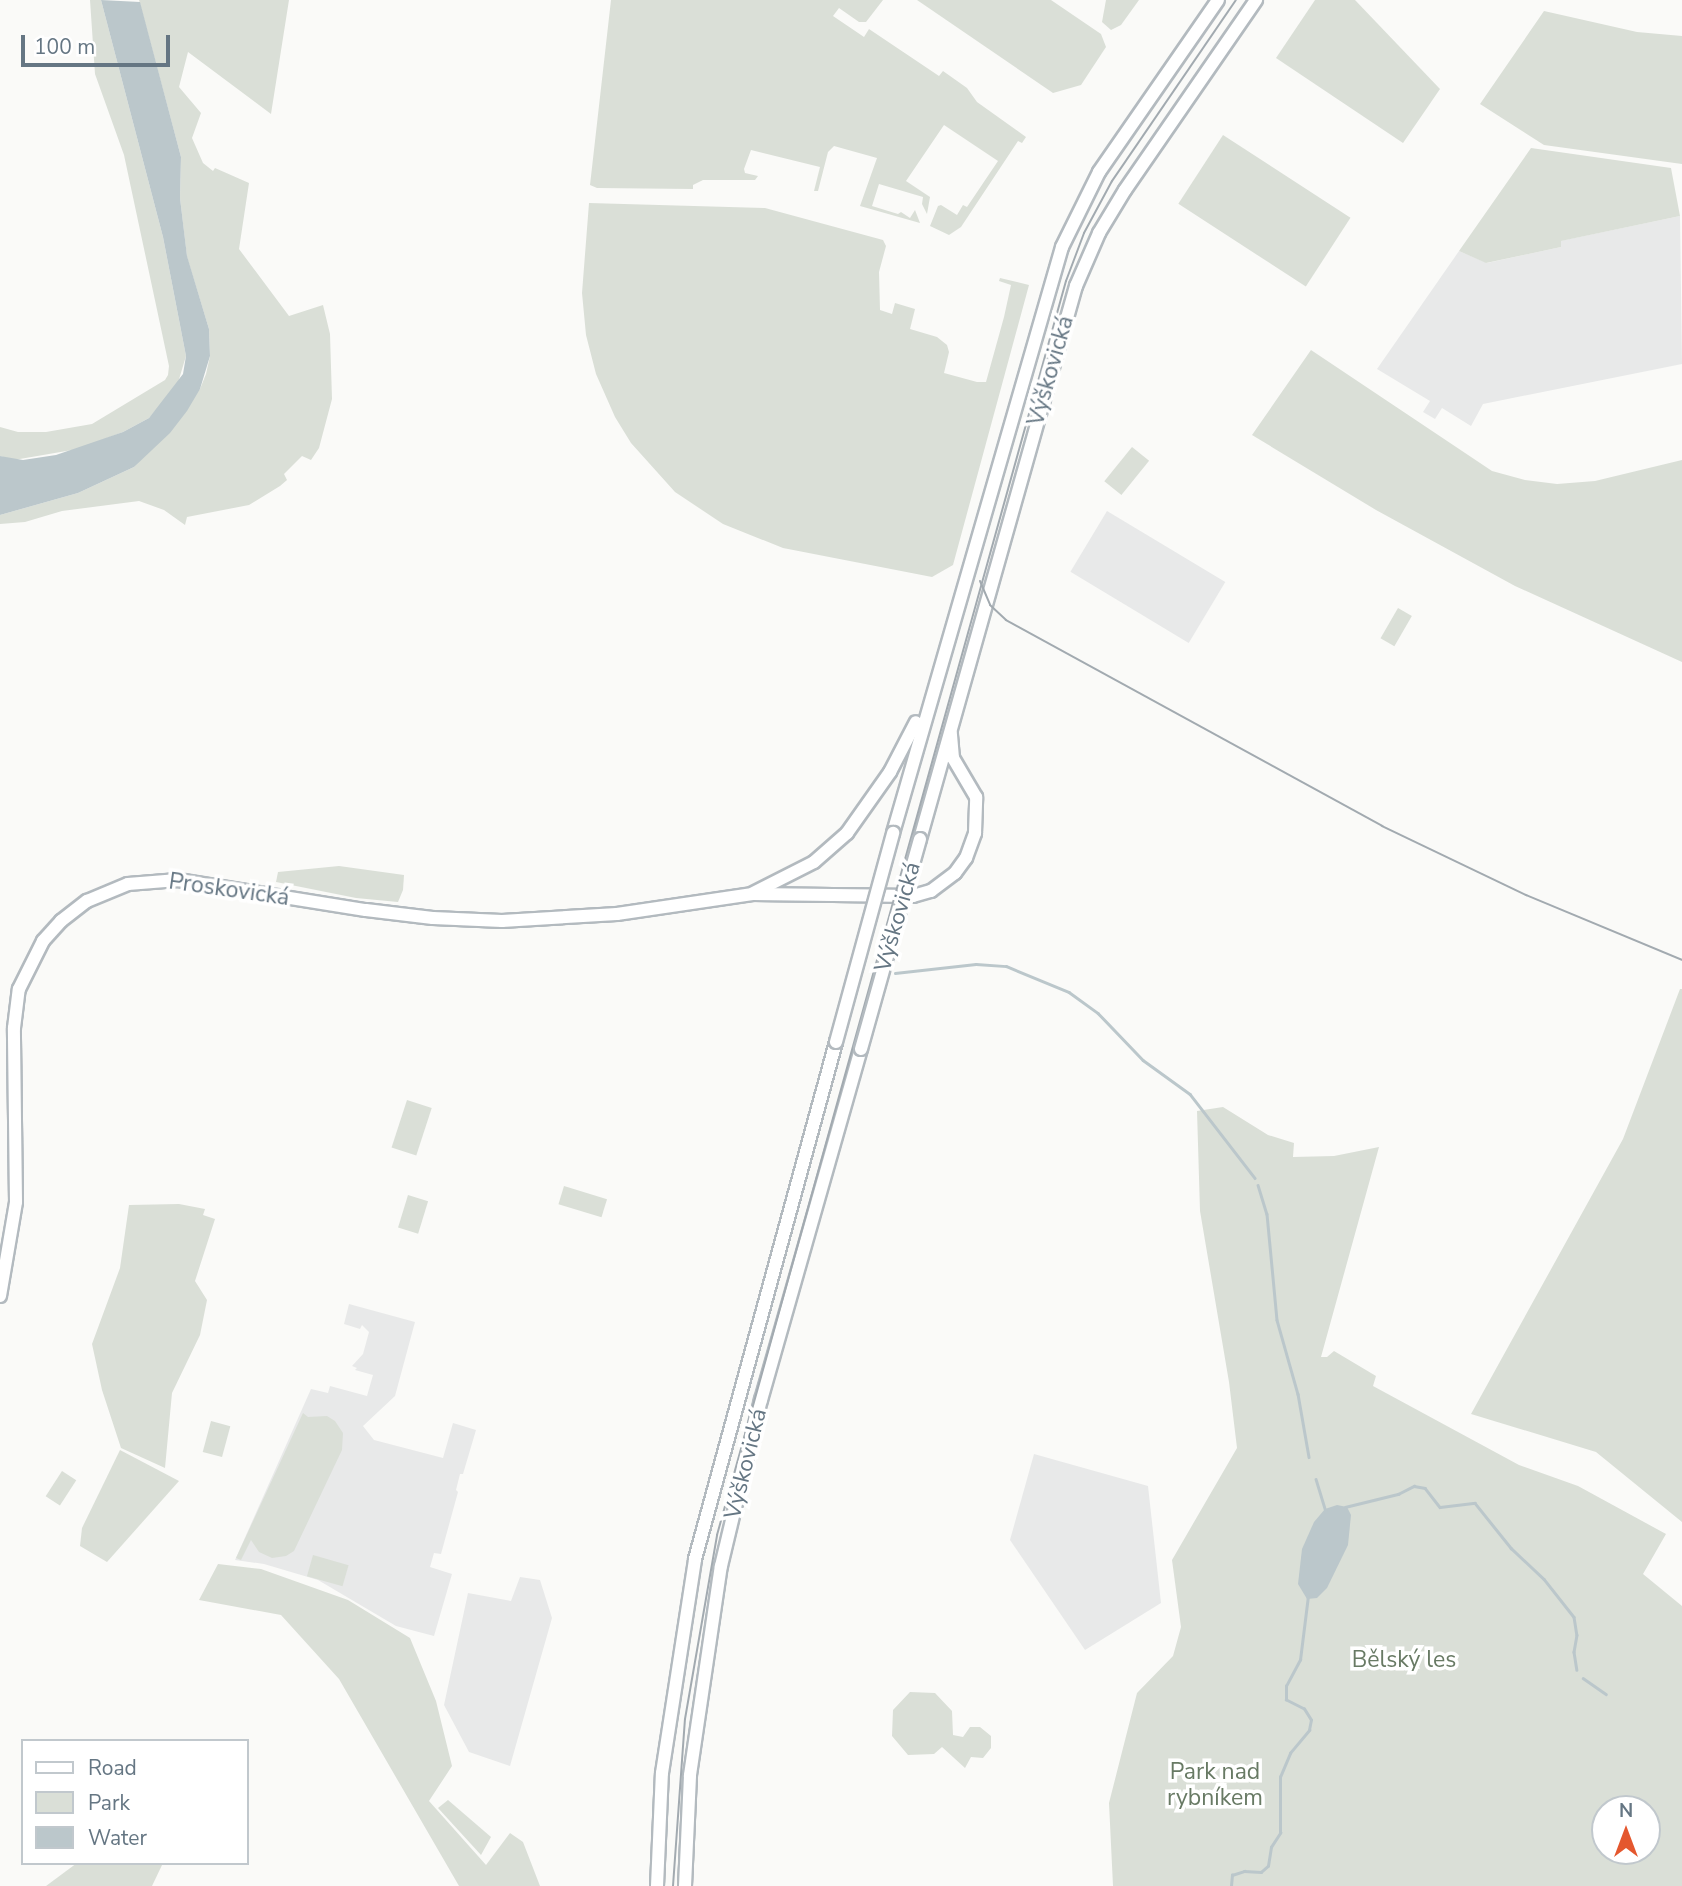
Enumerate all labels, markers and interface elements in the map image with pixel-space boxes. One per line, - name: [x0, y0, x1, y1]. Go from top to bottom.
- scale bar: [24, 21, 173, 65]
- text: 100 m: [34, 33, 95, 61]
- street label: Výškovická: [1022, 313, 1080, 429]
- street label: Výškovická: [869, 859, 927, 975]
- street label: Proskovická: [167, 868, 291, 912]
- street label: Výškovická: [719, 1406, 773, 1522]
- park label: Bělský les: [1352, 1646, 1456, 1674]
- legend: [21, 1739, 248, 1865]
- text: Road: [88, 1754, 137, 1782]
- park label: Park nad rybníkem: [1167, 1758, 1263, 1812]
- text: Park: [88, 1789, 130, 1817]
- north arrow: [1591, 1795, 1661, 1865]
- text: N: [1619, 1798, 1633, 1824]
- text: Water: [88, 1824, 147, 1852]

